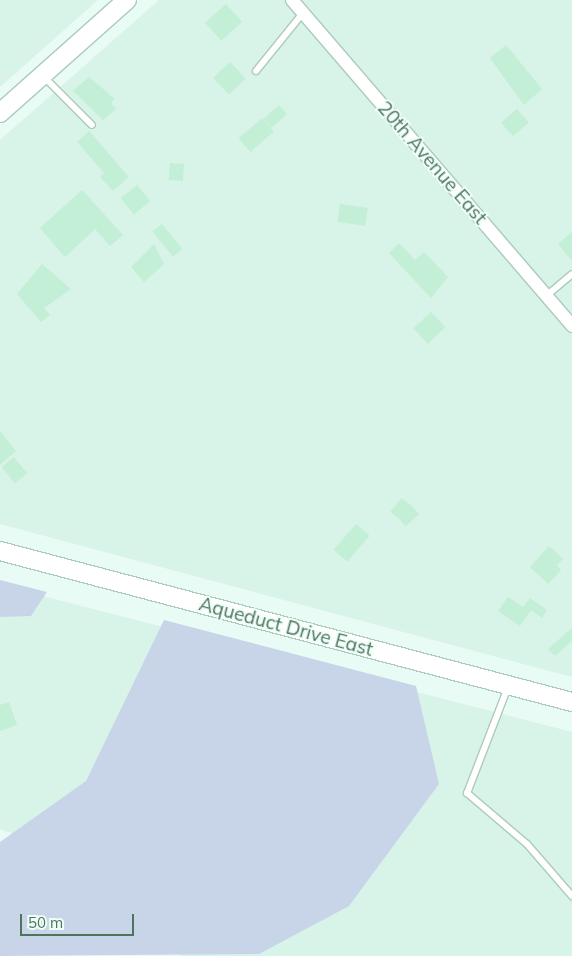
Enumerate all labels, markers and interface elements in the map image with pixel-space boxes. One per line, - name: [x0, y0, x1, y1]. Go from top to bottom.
- street label: 20th Avenue East: [373, 97, 491, 229]
- street label: Aqueduct Drive East: [196, 593, 376, 661]
- scale bar: [22, 904, 136, 936]
- text: 50 m: [28, 913, 63, 932]

